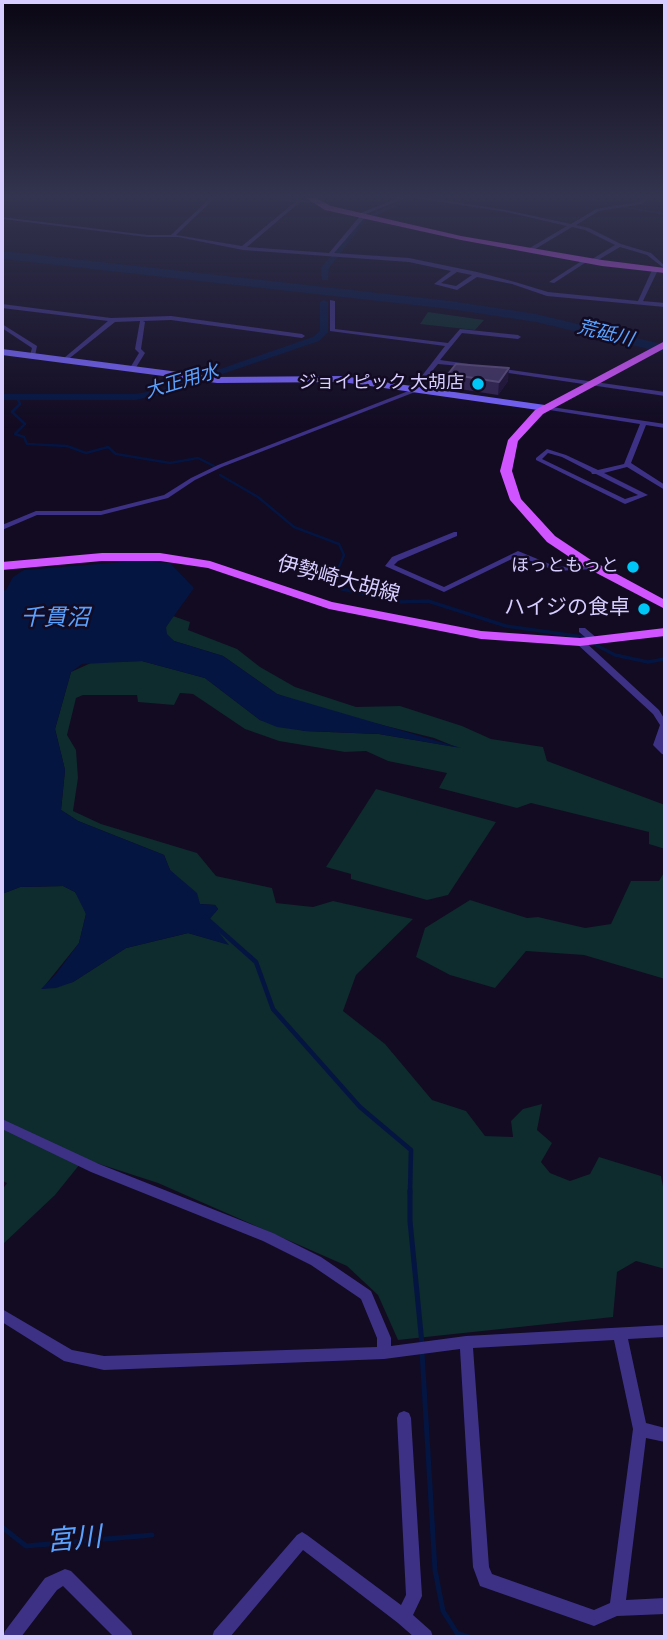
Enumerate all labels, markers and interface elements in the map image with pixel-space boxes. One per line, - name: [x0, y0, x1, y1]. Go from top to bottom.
- water label: 荒砥川: [575, 317, 635, 353]
- water label: 大正用水: [142, 361, 222, 405]
- place label: ジョイピック 大胡店: [298, 373, 464, 395]
- marker: ジョイピック 大胡店: [470, 376, 486, 392]
- street label: 伊勢崎大胡線: [274, 553, 402, 609]
- place label: ほっともっと: [511, 556, 619, 578]
- marker: ほっともっと: [625, 559, 641, 575]
- place label: ハイジの食卓: [504, 596, 630, 622]
- marker: ハイジの食卓: [636, 601, 652, 617]
- water label: 千貫沼: [21, 606, 89, 634]
- water label: 宮川: [45, 1523, 103, 1561]

